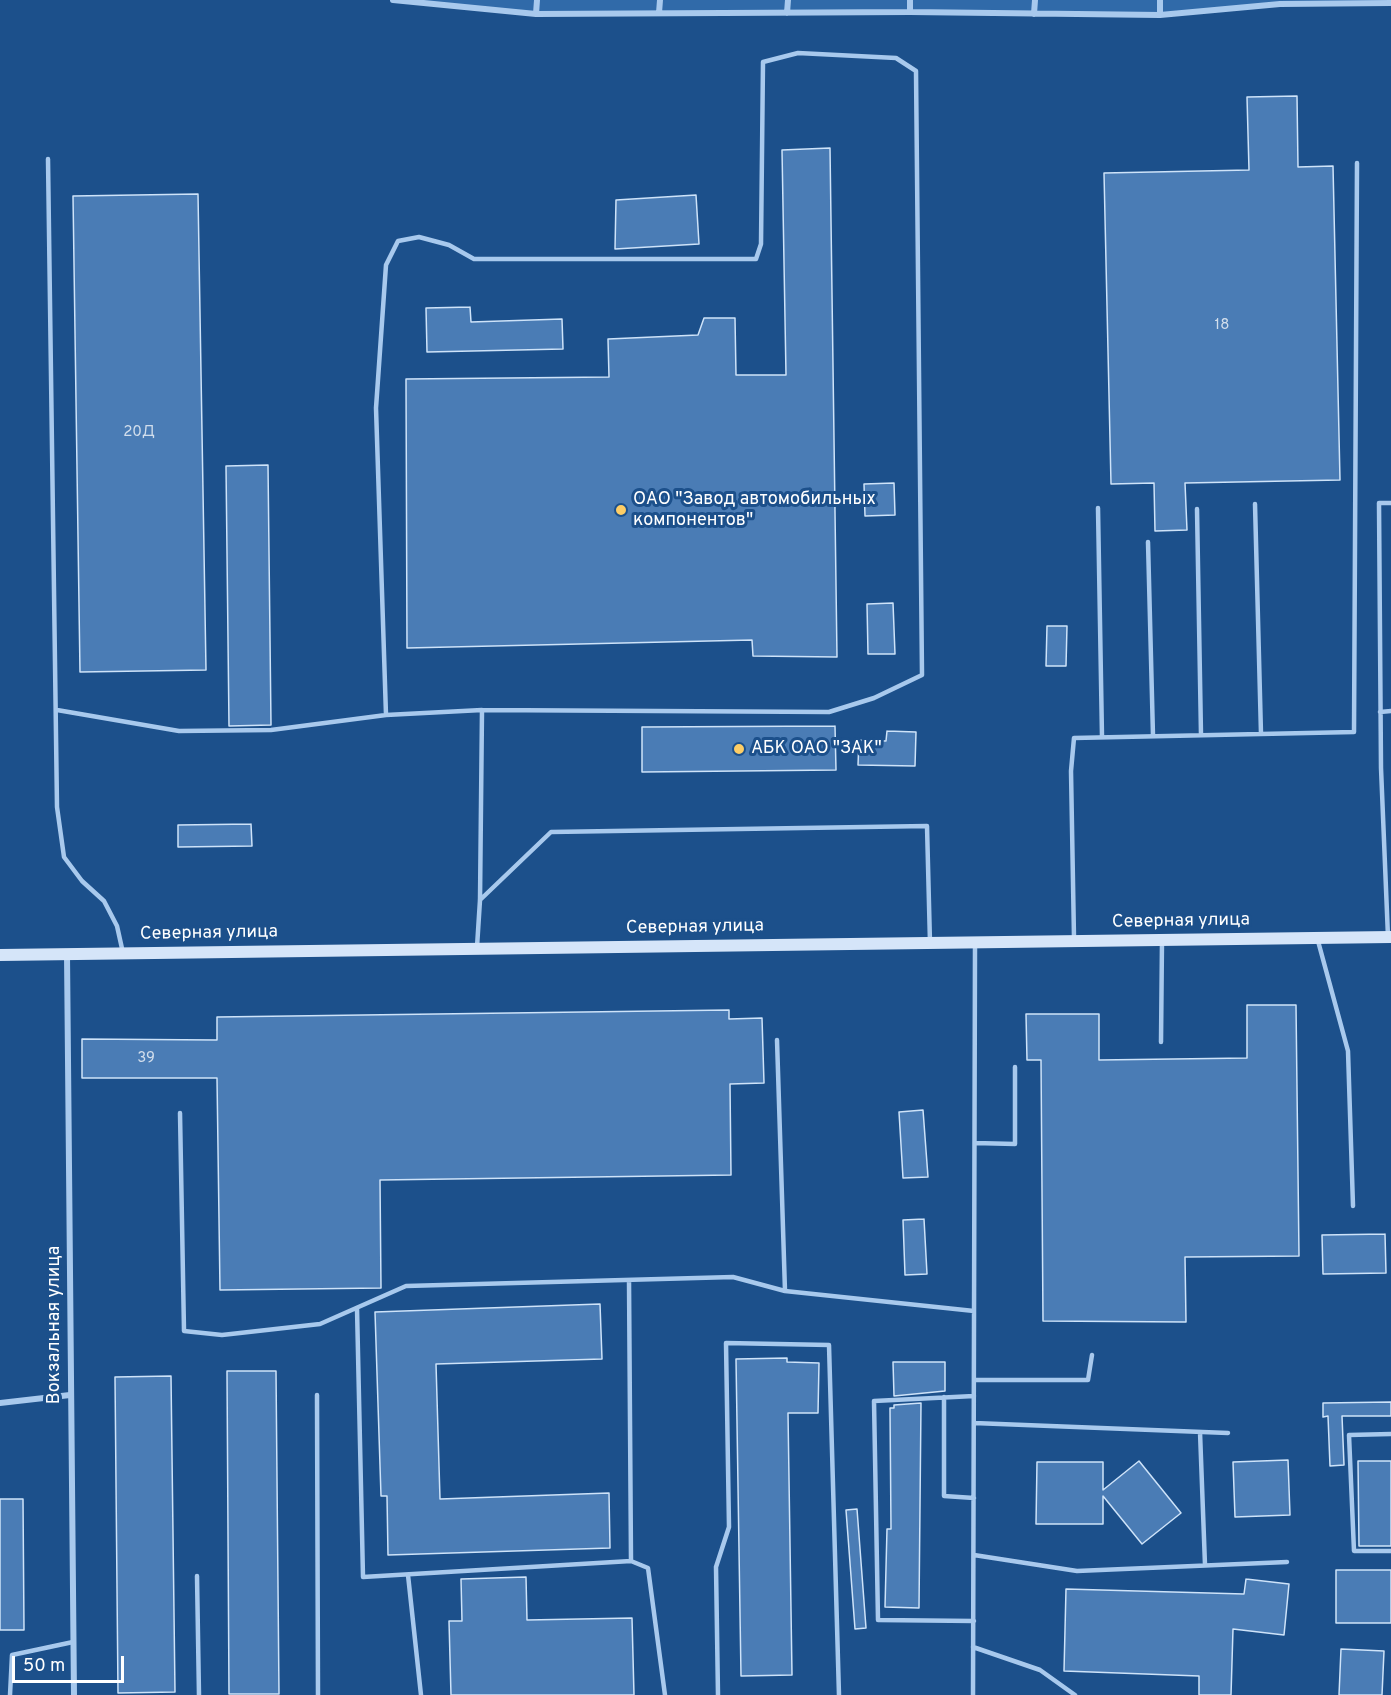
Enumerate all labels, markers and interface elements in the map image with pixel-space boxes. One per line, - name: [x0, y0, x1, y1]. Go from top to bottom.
- house number: 18: [1215, 317, 1229, 335]
- house number: 20Д: [123, 424, 155, 442]
- place label: ОАО "Завод автомобильных компонентов": [633, 489, 876, 532]
- marker: ОАО "Завод автомобильных компонентов": [614, 503, 628, 517]
- place label: АБК ОАО "ЗАК": [751, 738, 882, 760]
- marker: АБК ОАО "ЗАК": [732, 742, 746, 756]
- street label: Северная улица: [1112, 910, 1250, 934]
- street label: Северная улица: [626, 916, 764, 940]
- street label: Северная улица: [140, 922, 278, 946]
- house number: 39: [137, 1050, 155, 1068]
- street label: Вокзальная улица: [44, 1246, 66, 1404]
- scale bar: [15, 1644, 128, 1682]
- text: 50 m: [23, 1655, 65, 1678]

